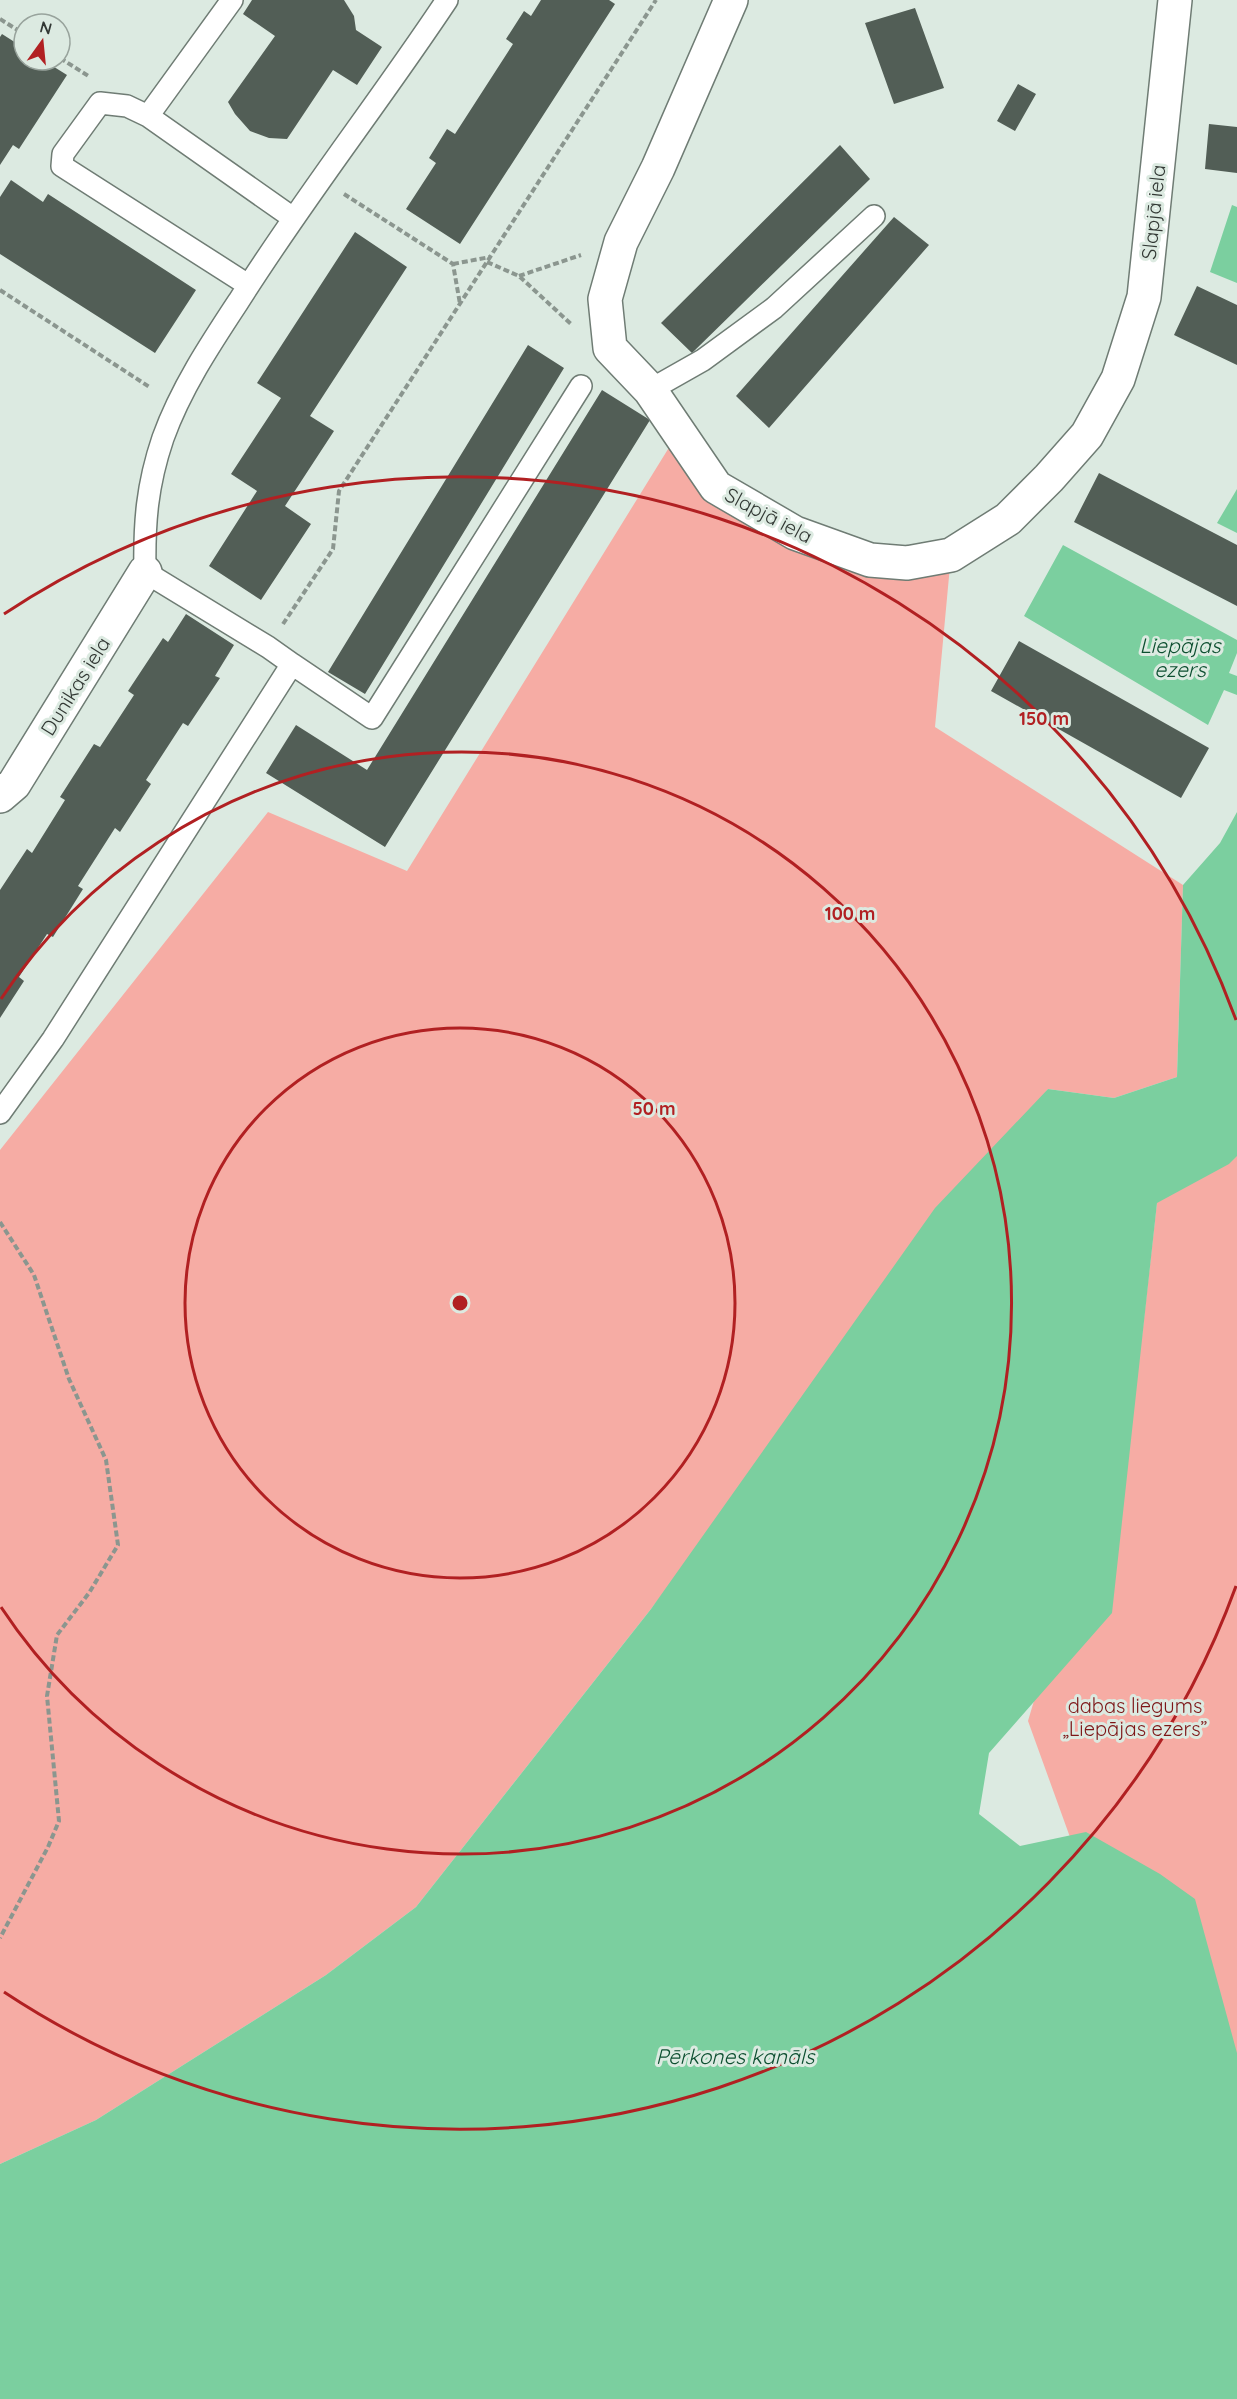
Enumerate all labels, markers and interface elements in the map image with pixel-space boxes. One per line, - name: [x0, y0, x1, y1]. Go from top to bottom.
- north arrow: [12, 12, 72, 72]
- text: N: [38, 16, 54, 39]
- street label: Slapjā iela: [1136, 163, 1170, 261]
- street label: Slapjā iela: [721, 482, 817, 548]
- street label: Dunikas iela: [35, 632, 115, 740]
- water label: Liepājas ezers: [1139, 632, 1222, 682]
- text: 150 m: [1019, 707, 1069, 730]
- text: 100 m: [825, 902, 875, 925]
- text: 50 m: [632, 1097, 676, 1120]
- centre of rings: [450, 1293, 470, 1313]
- park label: dabas liegums „Liepājas ezers”: [1062, 1693, 1208, 1741]
- water label: Pērkones kanāls: [656, 2043, 816, 2069]

